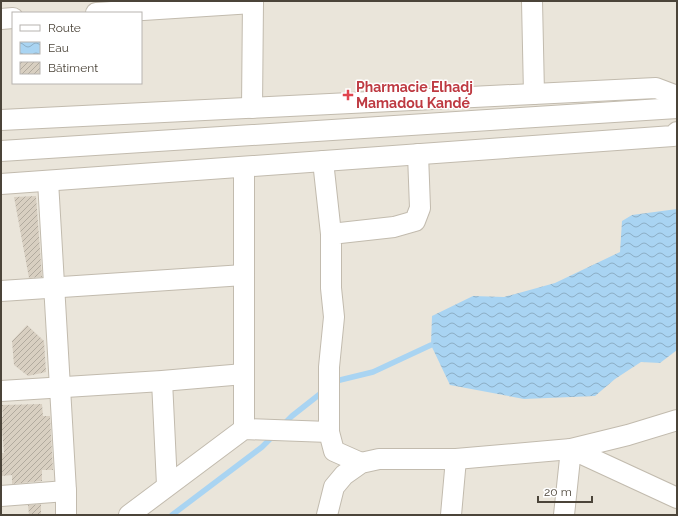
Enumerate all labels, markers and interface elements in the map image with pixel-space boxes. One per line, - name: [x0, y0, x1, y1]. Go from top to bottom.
- legend: [12, 12, 142, 84]
- text: Route: [48, 21, 81, 35]
- text: Eau: [48, 41, 69, 55]
- text: Bâtiment: [48, 61, 98, 75]
- place label: Pharmacie Elhadj Mamadou Kandé: [356, 79, 473, 111]
- marker: Pharmacie Elhadj Mamadou Kandé: [343, 90, 353, 100]
- scale bar: [538, 478, 592, 504]
- text: 20 m: [544, 485, 572, 499]

